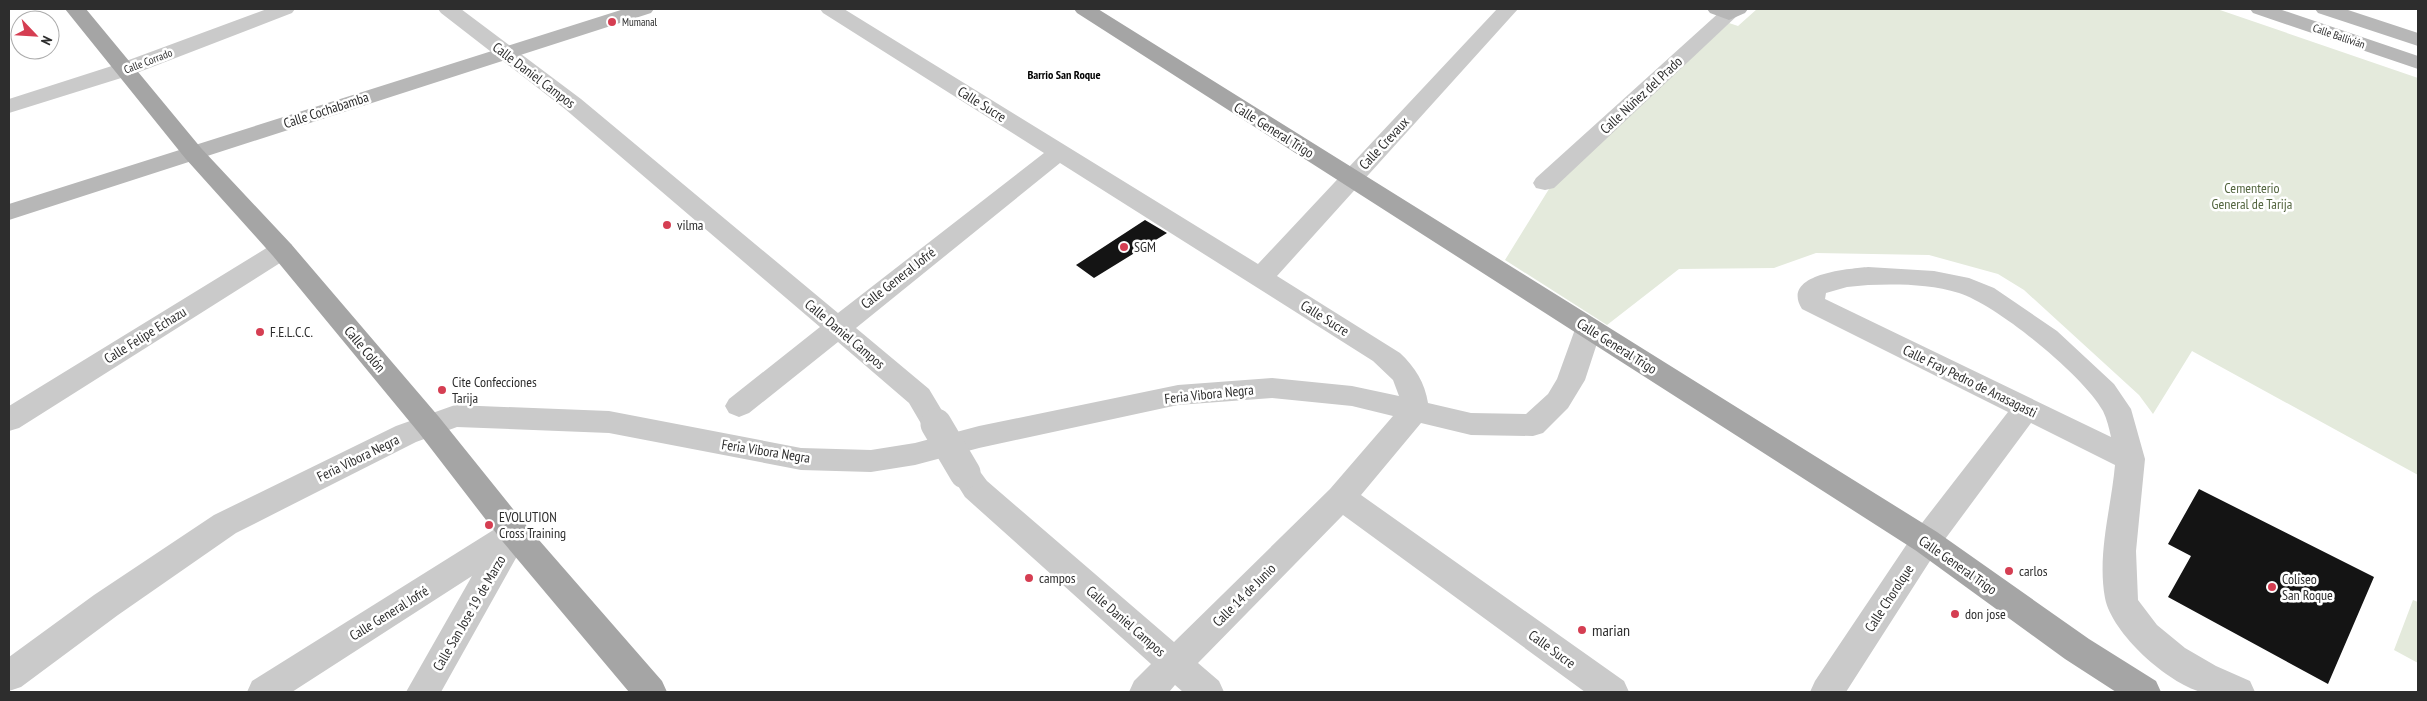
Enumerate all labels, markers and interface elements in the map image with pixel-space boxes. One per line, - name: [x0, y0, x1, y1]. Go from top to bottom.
- north arrow: [10, 10, 60, 60]
- place label: Mumanal: [622, 15, 658, 29]
- marker: Mumanal: [606, 16, 618, 28]
- street label: Calle Ballivián: [2311, 21, 2367, 52]
- text: N: [37, 33, 57, 48]
- street label: Calle Daniel Campos: [489, 38, 579, 112]
- street label: Calle Corrado: [122, 45, 174, 77]
- street label: Calle Núñez del Prado: [1596, 52, 1686, 138]
- district label: Barrio San Roque: [1027, 67, 1101, 82]
- street label: Calle Sucre: [954, 82, 1010, 126]
- street label: Calle Cochabamba: [281, 88, 371, 132]
- street label: Calle General Trigo: [1231, 98, 1317, 162]
- street label: Calle Crevaux: [1355, 113, 1413, 173]
- park label: Cementerio General de Tarija: [2212, 179, 2292, 213]
- place label: vilma: [677, 216, 703, 234]
- marker: vilma: [661, 219, 673, 231]
- place label: SGM: [1134, 238, 1156, 256]
- marker: SGM: [1118, 241, 1130, 253]
- street label: Calle General Jofré: [857, 243, 939, 313]
- street label: Calle Daniel Campos: [801, 295, 889, 373]
- street label: Calle Sucre: [1297, 296, 1353, 340]
- street label: Calle Felipe Echazu: [101, 303, 189, 367]
- street label: Calle General Trigo: [1574, 314, 1660, 378]
- street label: Calle Colón: [341, 322, 389, 376]
- place label: F.E.L.C.C.: [270, 323, 313, 341]
- marker: F.E.L.C.C.: [254, 326, 266, 338]
- street label: Calle Fray Pedro de Anasagasti: [1900, 341, 2040, 421]
- place label: Cite Confecciones Tarija: [452, 373, 537, 407]
- street label: Feria Vibora Negra: [1164, 380, 1254, 408]
- marker: Cite Confecciones Tarija: [436, 384, 448, 396]
- street label: Feria Vibora Negra: [314, 430, 402, 486]
- street label: Feria Vibora Negra: [720, 435, 812, 467]
- place label: EVOLUTION Cross Training: [499, 508, 566, 542]
- marker: EVOLUTION Cross Training: [483, 519, 495, 531]
- street label: Calle General Trigo: [1916, 532, 2000, 598]
- street label: Calle San Jose 19 de Marzo: [429, 552, 509, 674]
- street label: Calle 14 de Junio: [1209, 560, 1279, 630]
- street label: Calle Chorolque: [1861, 561, 1918, 635]
- place label: carlos: [2019, 562, 2048, 580]
- marker: carlos: [2003, 565, 2015, 577]
- place label: campos: [1039, 569, 1076, 587]
- place label: Coliseo San Roque: [2282, 570, 2333, 604]
- marker: campos: [1023, 572, 1035, 584]
- street label: Calle General Jofré: [346, 581, 432, 644]
- marker: Coliseo San Roque: [2266, 581, 2278, 593]
- street label: Calle Daniel Campos: [1083, 582, 1169, 660]
- place label: don jose: [1965, 605, 2006, 623]
- marker: don jose: [1949, 608, 1961, 620]
- place label: marian: [1592, 620, 1630, 640]
- marker: marian: [1576, 624, 1588, 636]
- street label: Calle Sucre: [1525, 626, 1579, 672]

